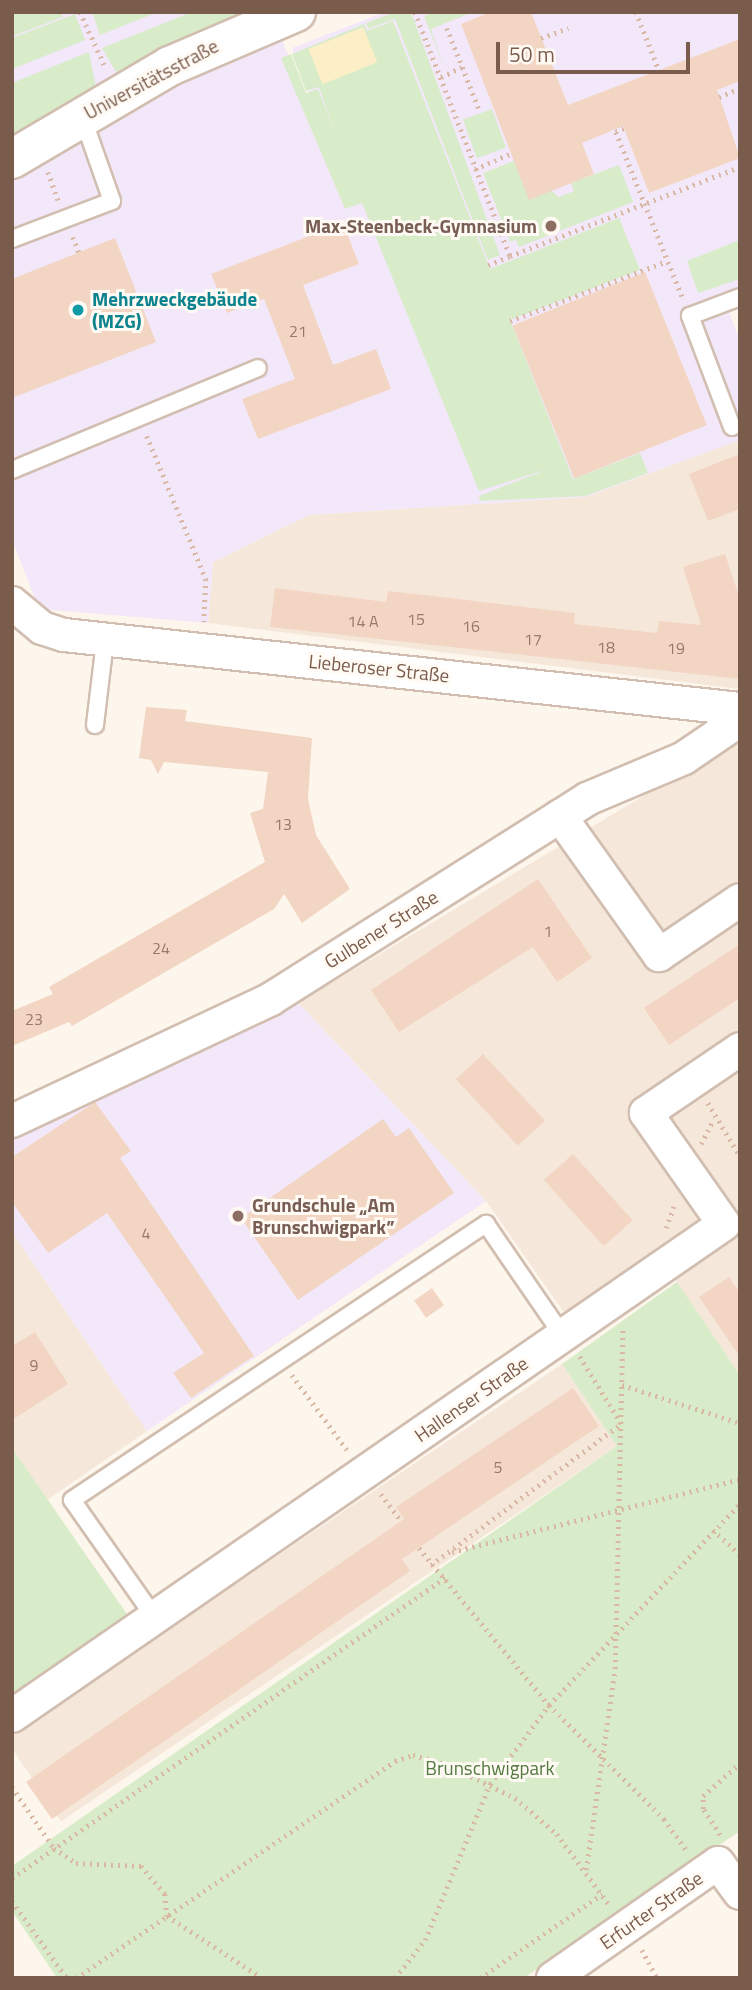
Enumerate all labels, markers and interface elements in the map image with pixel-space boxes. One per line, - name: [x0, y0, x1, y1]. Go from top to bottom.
- scale bar: [500, 28, 694, 72]
- street label: Universitätsstraße: [80, 34, 222, 124]
- text: 50 m: [509, 38, 555, 70]
- place label: Max-Steenbeck-Gymnasium: [305, 215, 537, 237]
- marker: Max-Steenbeck-Gymnasium: [543, 218, 559, 234]
- place label: Mehrzweckgebäude (MZG): [92, 288, 257, 332]
- marker: Mehrzweckgebäude (MZG): [70, 302, 86, 318]
- house number: 21: [289, 321, 307, 341]
- house number: 15: [407, 609, 425, 629]
- house number: 14 A: [348, 611, 378, 631]
- house number: 16: [462, 616, 480, 636]
- house number: 17: [524, 629, 542, 649]
- house number: 18: [597, 637, 615, 657]
- house number: 19: [667, 638, 685, 658]
- street label: Lieberoser Straße: [307, 649, 451, 687]
- house number: 13: [274, 814, 292, 834]
- street label: Gulbener Straße: [320, 885, 442, 973]
- house number: 1: [544, 921, 552, 941]
- house number: 24: [152, 938, 170, 958]
- house number: 23: [25, 1009, 43, 1029]
- place label: Grundschule „Am Brunschwigpark”: [252, 1194, 395, 1238]
- marker: Grundschule „Am Brunschwigpark”: [230, 1208, 246, 1224]
- house number: 4: [142, 1223, 150, 1243]
- street label: Hallenser Straße: [410, 1351, 532, 1447]
- house number: 9: [30, 1355, 38, 1375]
- house number: 5: [494, 1457, 502, 1477]
- park label: Brunschwigpark: [425, 1757, 555, 1779]
- street label: Erfurter Straße: [595, 1866, 707, 1954]

